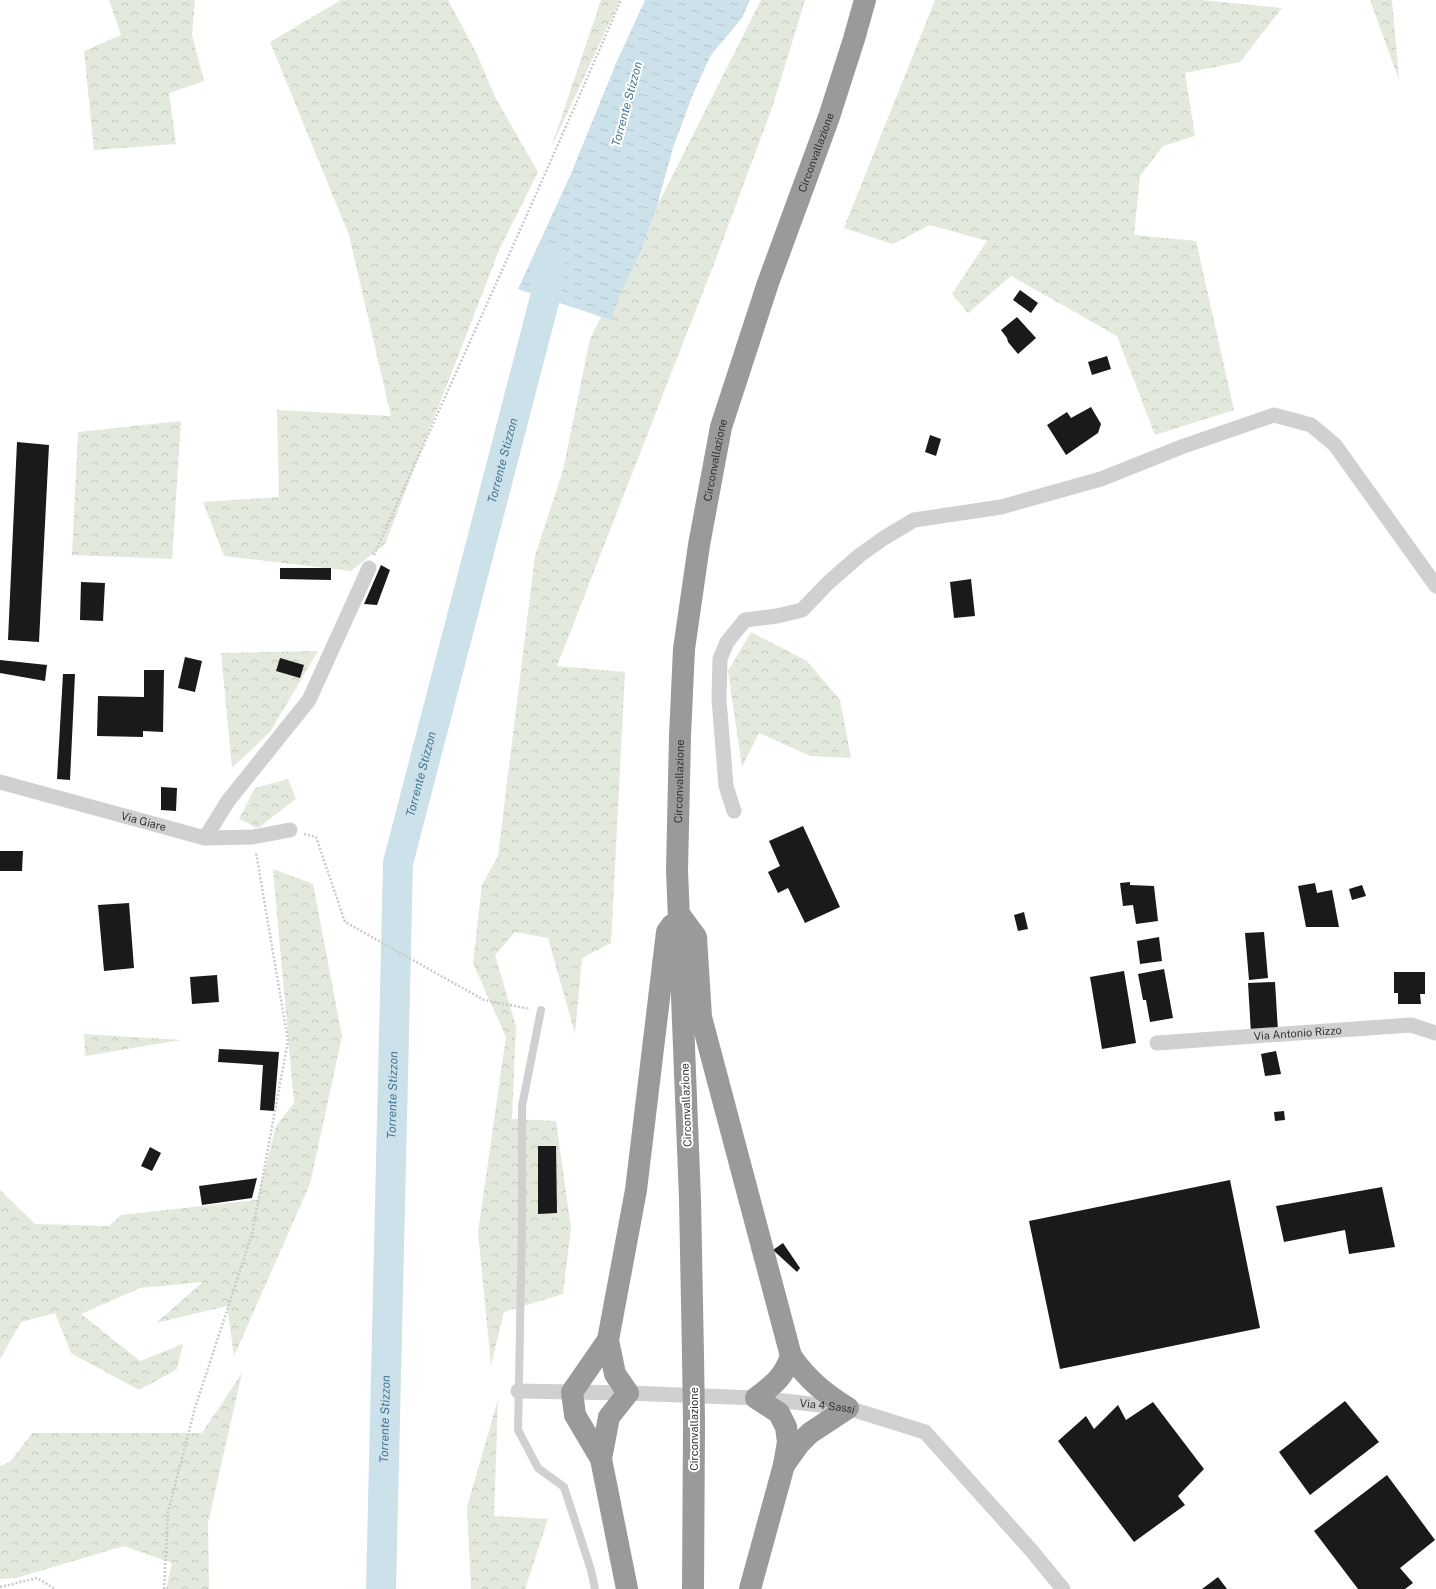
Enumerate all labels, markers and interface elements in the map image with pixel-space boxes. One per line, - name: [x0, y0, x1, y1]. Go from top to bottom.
- water label: Torrente Stizzon: [609, 60, 645, 148]
- street label: Circonvallazione: [796, 111, 836, 194]
- water label: Torrente Stizzon: [485, 416, 521, 505]
- street label: Circonvallazione: [701, 417, 729, 502]
- water label: Torrente Stizzon: [403, 730, 439, 818]
- street label: Circonvallazione: [672, 739, 686, 823]
- street label: Via Giare: [120, 809, 168, 833]
- street label: Via Antonio Rizzo: [1253, 1024, 1342, 1042]
- water label: Torrente Stizzon: [385, 1051, 401, 1139]
- street label: Circonvallazione: [679, 1063, 693, 1147]
- water label: Torrente Stizzon: [377, 1375, 393, 1463]
- street label: Circonvallazione: [688, 1387, 700, 1471]
- street label: Via 4 Sassi: [799, 1397, 857, 1416]

